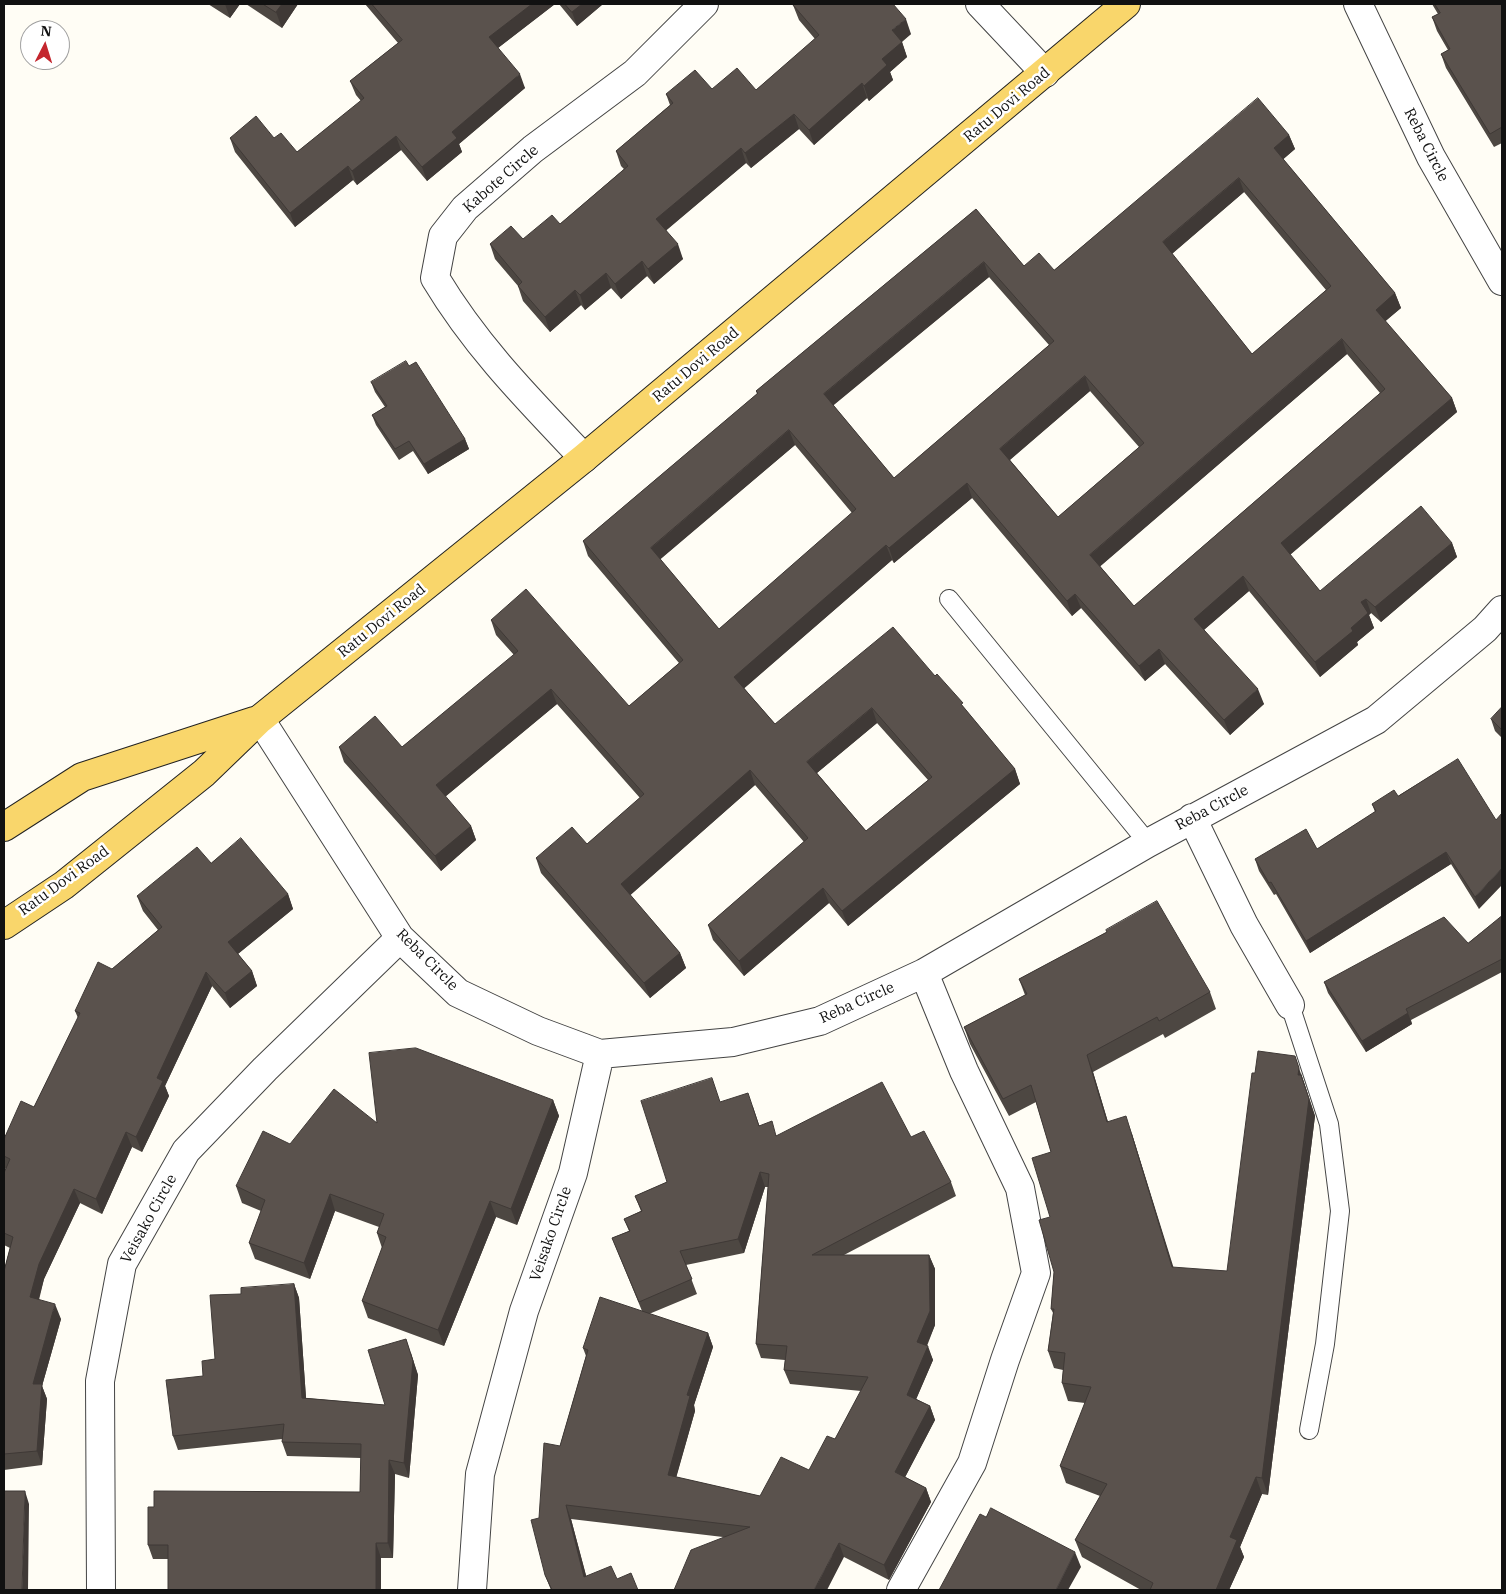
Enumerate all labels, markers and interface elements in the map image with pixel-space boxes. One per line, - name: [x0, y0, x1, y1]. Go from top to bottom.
- north arrow: [20, 20, 70, 70]
- text: N: [40, 22, 53, 41]
- street label: Ratu Dovi Road: [960, 64, 1054, 146]
- street label: Reba Circle: [1400, 105, 1452, 185]
- street label: Kabote Circle: [460, 141, 542, 217]
- street label: Ratu Dovi Road: [649, 324, 743, 406]
- street label: Ratu Dovi Road: [335, 580, 429, 662]
- street label: Reba Circle: [1172, 781, 1252, 835]
- street label: Ratu Dovi Road: [15, 842, 113, 920]
- street label: Reba Circle: [392, 925, 462, 995]
- street label: Reba Circle: [817, 978, 897, 1028]
- street label: Veisako Circle: [117, 1171, 181, 1267]
- street label: Veisako Circle: [526, 1184, 576, 1284]

